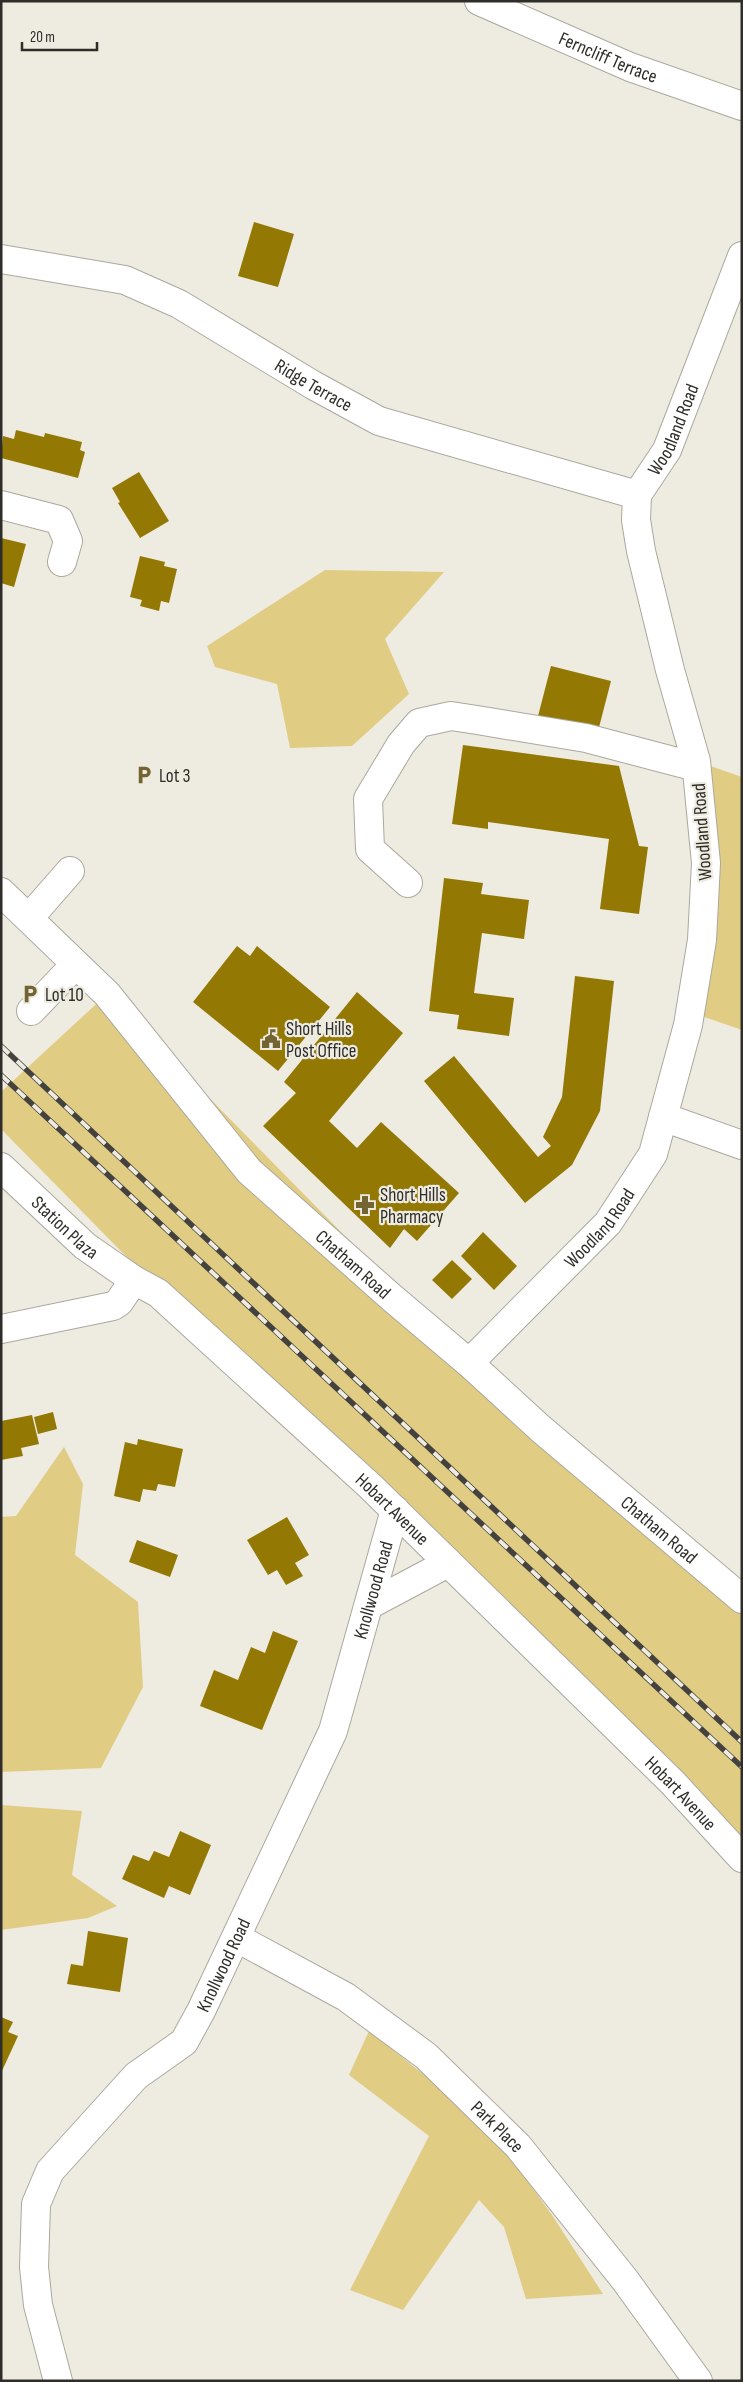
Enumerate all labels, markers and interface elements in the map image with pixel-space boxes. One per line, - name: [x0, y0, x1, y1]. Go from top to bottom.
- scale bar: [22, 20, 98, 52]
- street label: Ferncliff Terrace: [555, 27, 660, 89]
- text: 20 m: [30, 28, 55, 47]
- street label: Ridge Terrace: [270, 355, 356, 417]
- street label: Woodland Road: [643, 381, 704, 480]
- parking icon: Lot 3: [133, 764, 155, 786]
- place label: Lot 3: [159, 765, 191, 788]
- street label: Woodland Road: [688, 783, 717, 881]
- parking icon: Lot 10: [19, 983, 41, 1005]
- place label: Lot 10: [45, 984, 84, 1007]
- place label: Short Hills Post Office: [286, 1018, 357, 1063]
- public building icon: Short Hills Post Office: [260, 1028, 282, 1050]
- place label: Short Hills Pharmacy: [380, 1184, 446, 1229]
- street label: Woodland Road: [560, 1184, 640, 1273]
- street label: Station Plaza: [26, 1192, 102, 1265]
- pharmacy icon: Short Hills Pharmacy: [354, 1194, 376, 1216]
- street label: Chatham Road: [310, 1226, 395, 1304]
- street label: Hobart Avenue: [350, 1469, 433, 1551]
- street label: Chatham Road: [616, 1492, 701, 1569]
- street label: Knollwood Road: [349, 1539, 399, 1642]
- street label: Hobart Avenue: [640, 1752, 721, 1836]
- street label: Knollwood Road: [192, 1915, 256, 2016]
- street label: Park Place: [466, 2097, 529, 2158]

